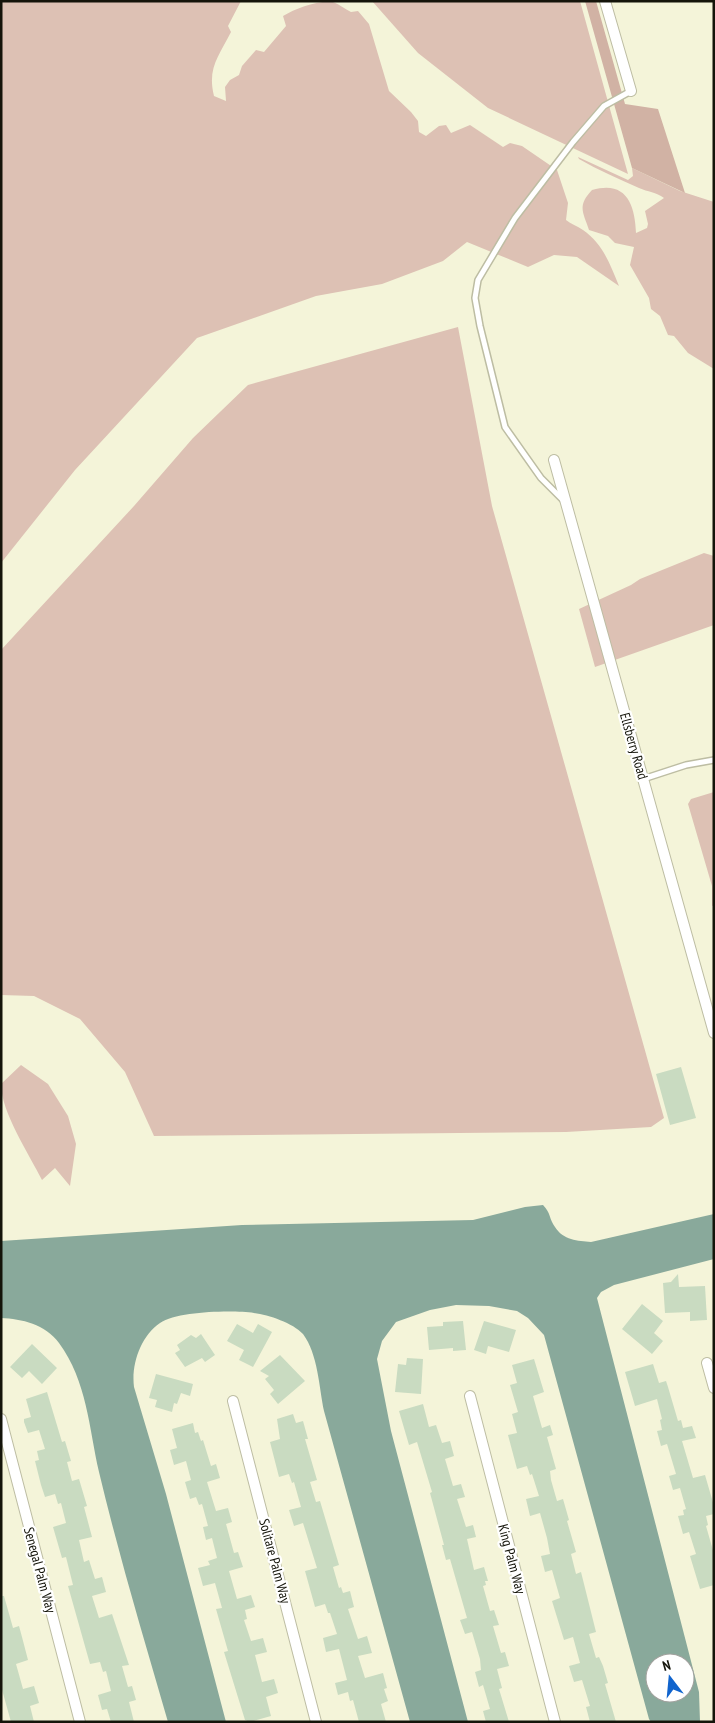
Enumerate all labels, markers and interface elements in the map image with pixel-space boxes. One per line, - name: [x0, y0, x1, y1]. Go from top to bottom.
- street label: Ellsberry Road: [616, 711, 652, 781]
- street label: Solitare Palm Way: [255, 1517, 295, 1606]
- street label: King Palm Way: [494, 1522, 530, 1597]
- street label: Senegal Palm Way: [20, 1525, 60, 1616]
- north arrow: [645, 1653, 695, 1703]
- text: N: [660, 1656, 673, 1675]

